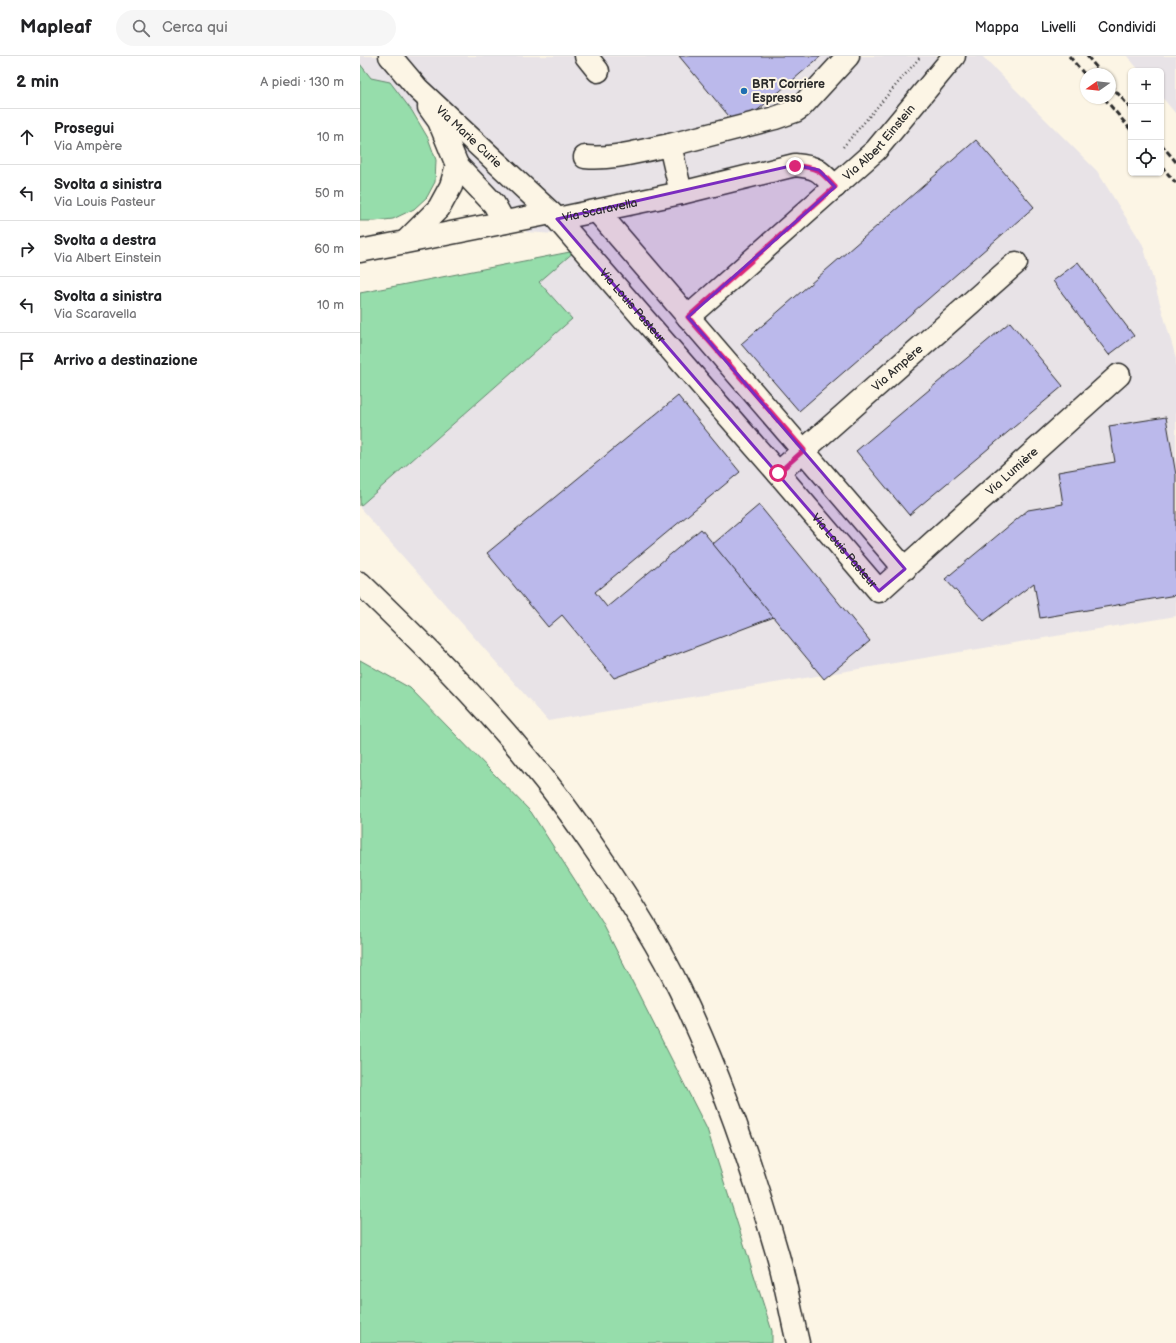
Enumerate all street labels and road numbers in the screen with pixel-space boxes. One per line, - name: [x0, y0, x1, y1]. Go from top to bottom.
- street label: Via Albert Einstein: [840, 101, 919, 184]
- street label: Via Marie Curie: [433, 103, 505, 171]
- street label: Via Scaravella: [561, 195, 639, 226]
- street label: Via Louis Pasteur: [596, 266, 669, 347]
- street label: Via Ampère: [869, 342, 926, 395]
- street label: Via Lumière: [983, 444, 1042, 499]
- street label: Via Louis Pasteur: [808, 511, 881, 592]

